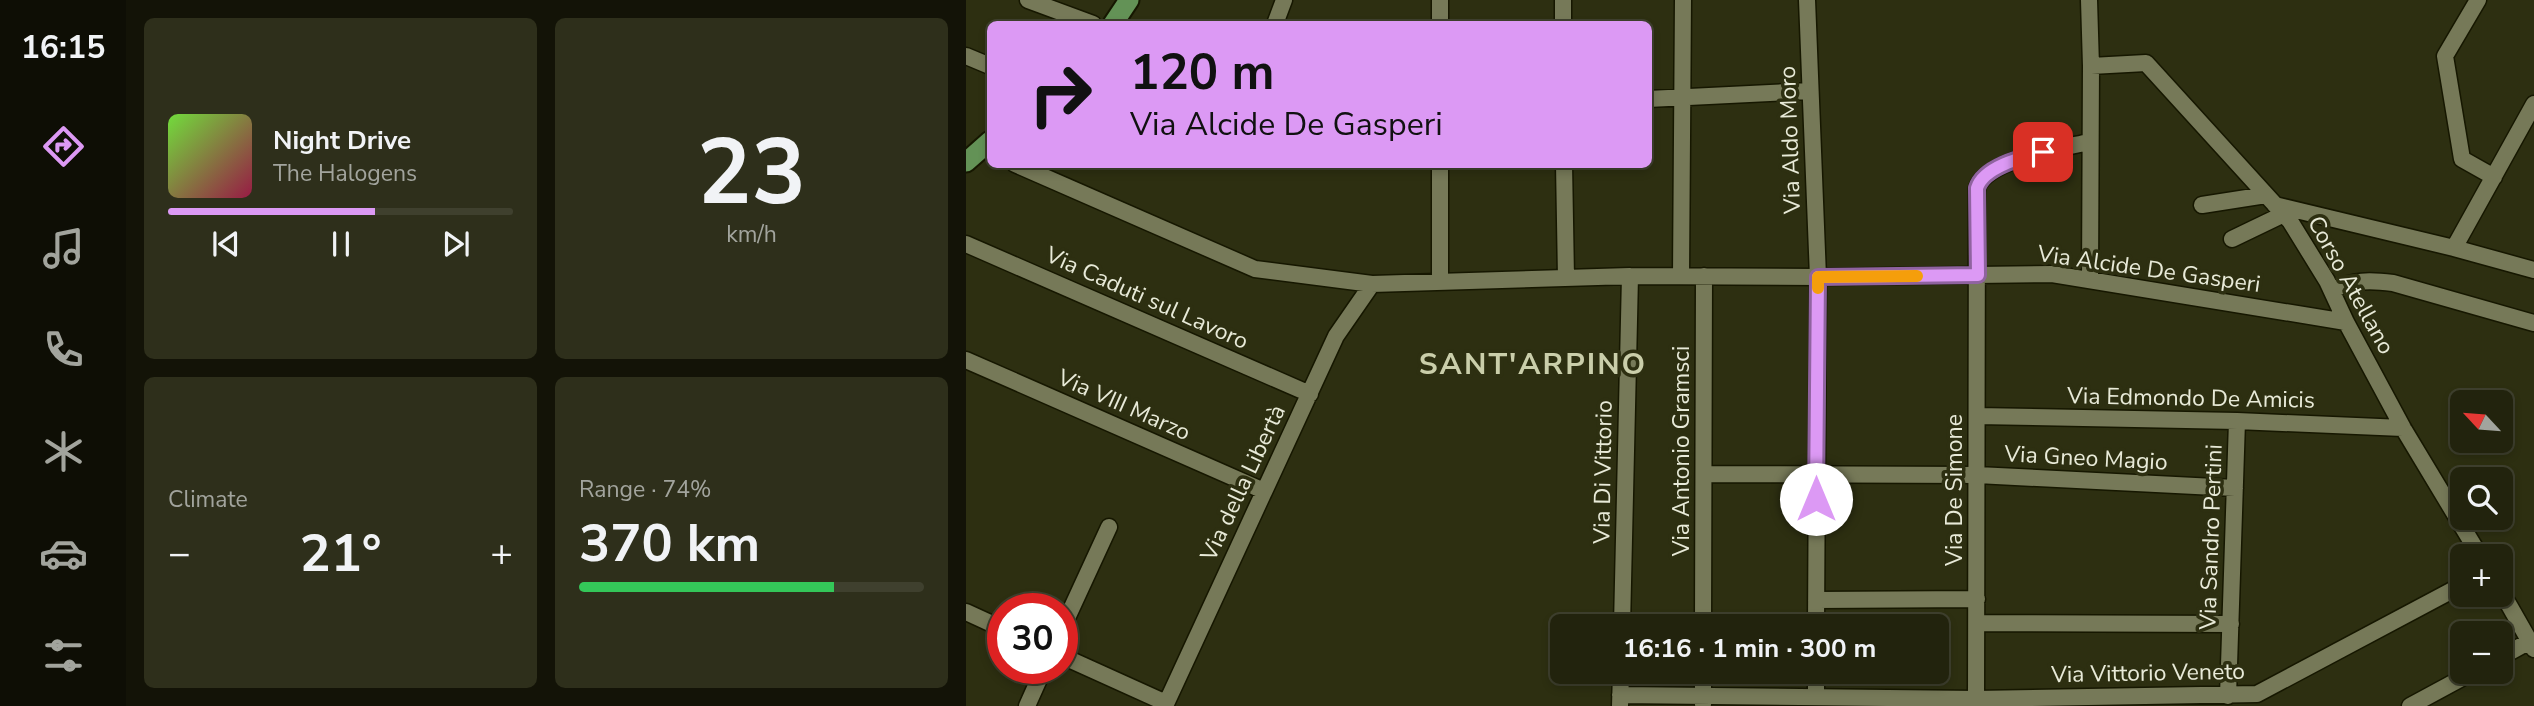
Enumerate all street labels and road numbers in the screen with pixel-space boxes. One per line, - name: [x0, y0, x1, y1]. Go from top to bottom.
- street label: Via Aldo Moro: [1772, 65, 1808, 216]
- street label: Corso Atellano: [2300, 210, 2402, 360]
- street label: Via Alcide De Gasperi: [2035, 238, 2262, 300]
- street label: Via Caduti sul Lavoro: [1040, 239, 1253, 357]
- street label: Via Antonio Gramsci: [1666, 346, 1697, 557]
- street label: Via VIII Marzo: [1052, 362, 1195, 448]
- street label: Via Edmondo De Amicis: [2066, 380, 2315, 416]
- street label: Via della Libertà: [1193, 400, 1293, 567]
- street label: Via Di Vittorio: [1586, 400, 1620, 545]
- street label: Via De Simone: [1939, 414, 1970, 567]
- street label: Via Gneo Magio: [2003, 438, 2168, 478]
- street label: Via Sandro Pertini: [2192, 444, 2230, 631]
- street label: Via Vittorio Veneto: [2050, 656, 2245, 690]

